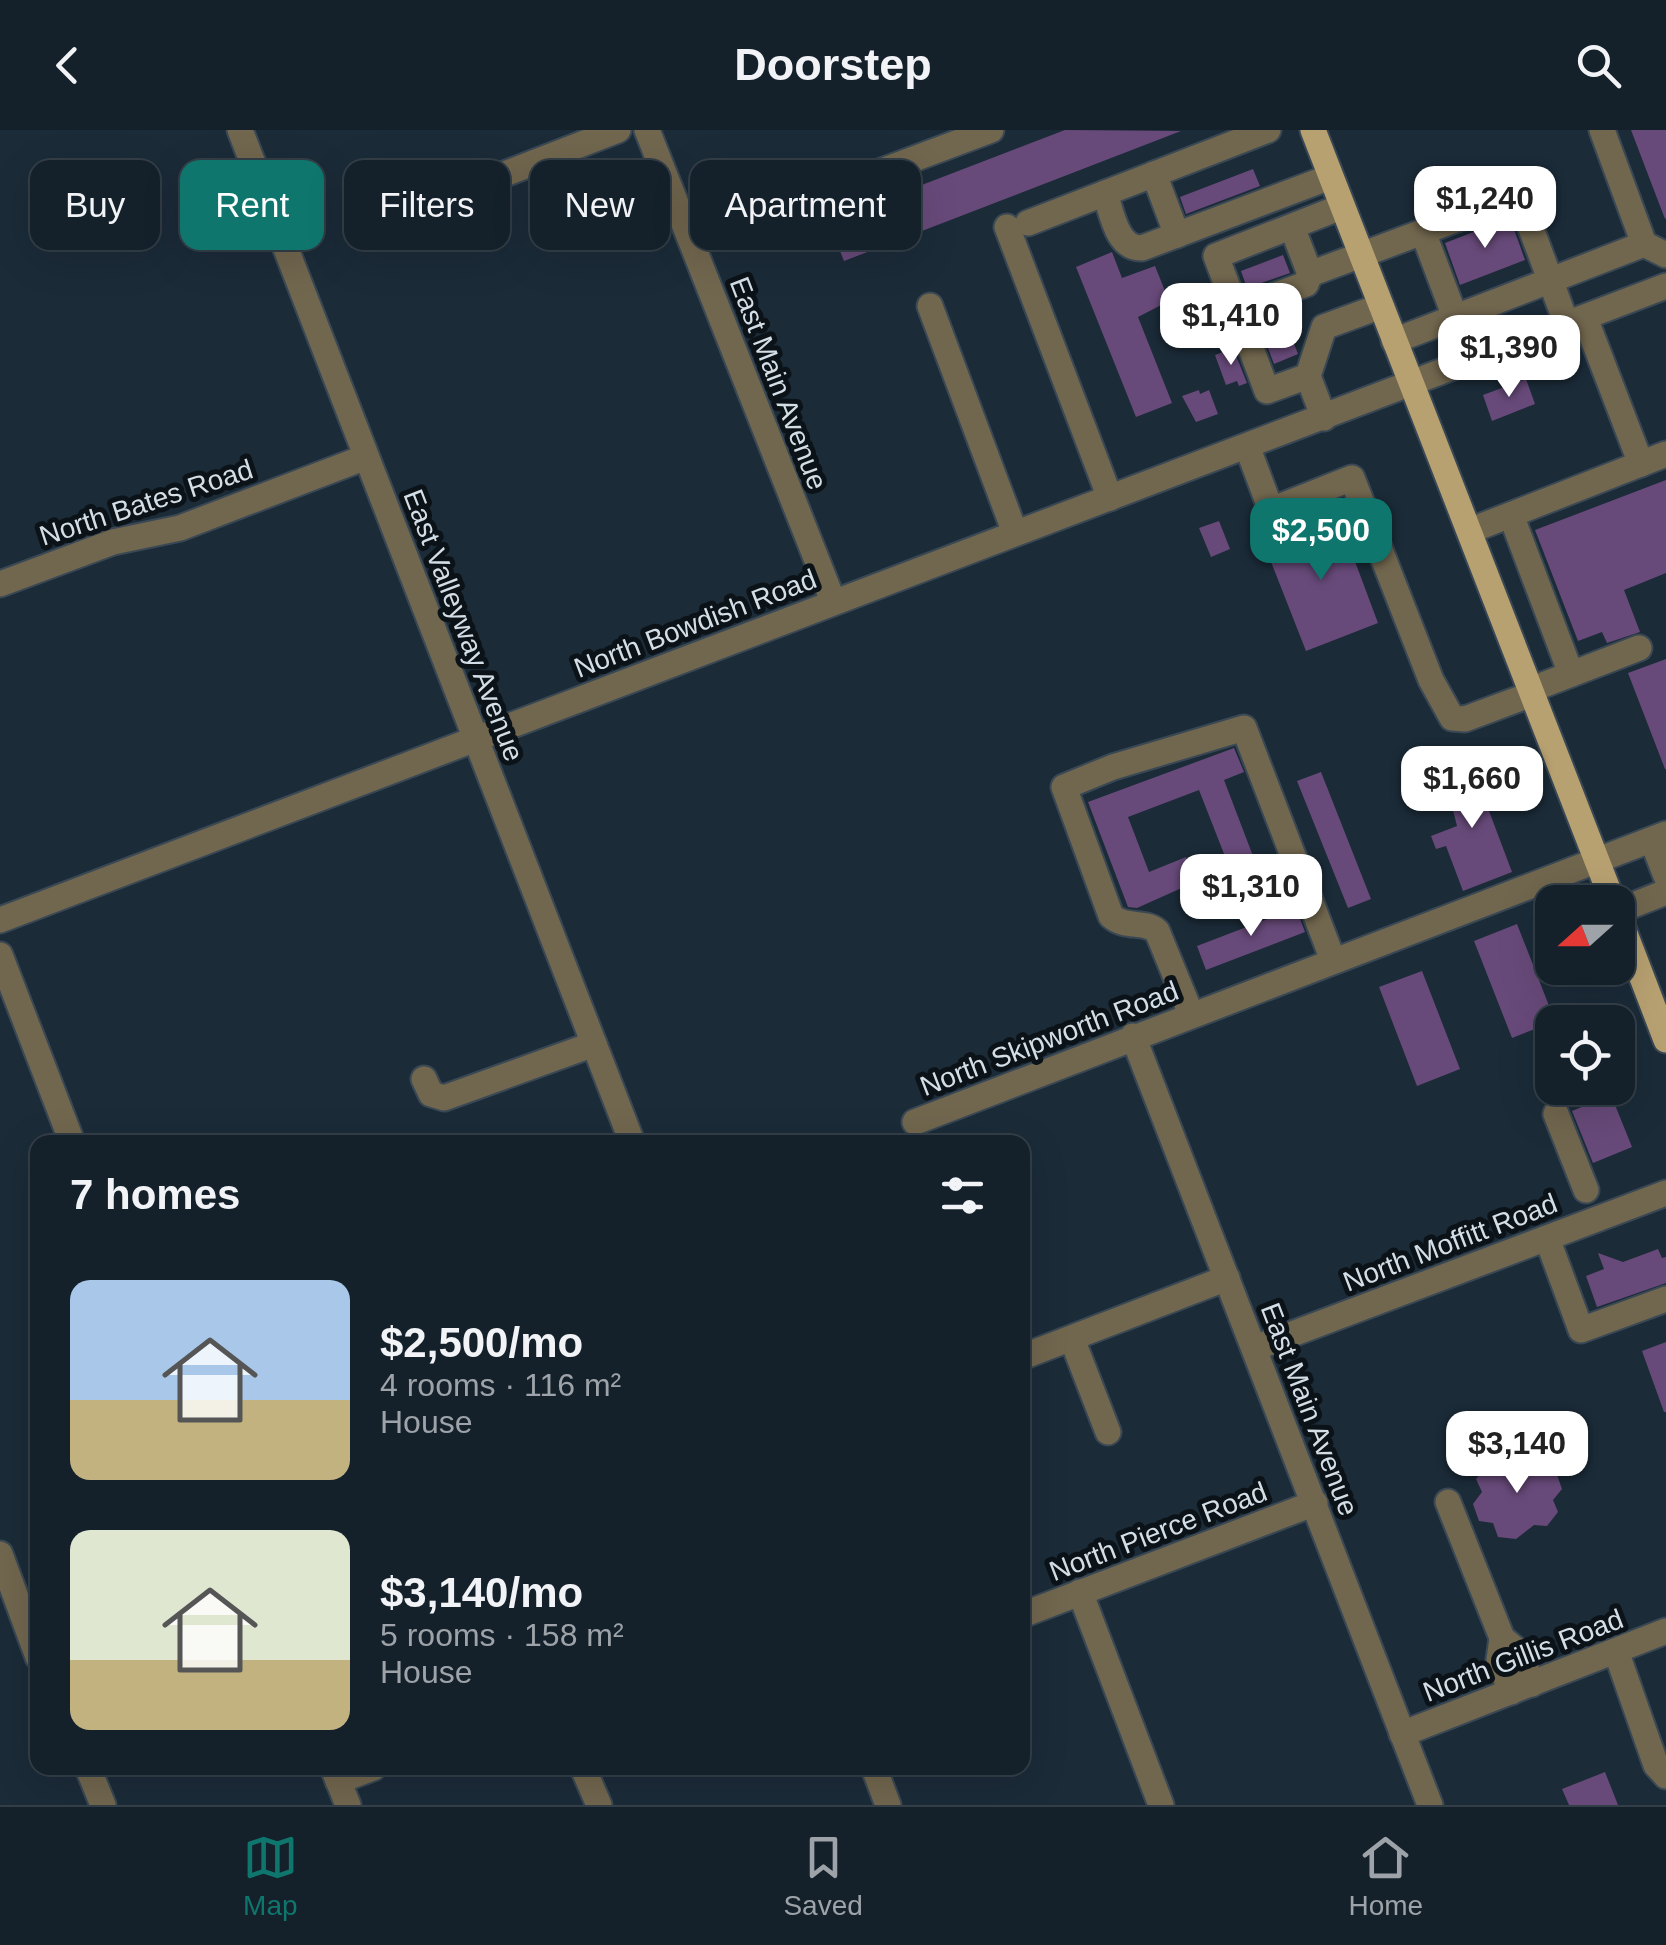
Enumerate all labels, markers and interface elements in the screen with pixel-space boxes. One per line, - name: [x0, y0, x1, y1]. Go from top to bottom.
- icon: back: [40, 38, 95, 93]
- icon: search: [1571, 38, 1626, 93]
- text: Doorstep: [734, 39, 932, 90]
- chip: Buy: [30, 160, 160, 250]
- chip: Rent: [180, 160, 324, 250]
- chip: Filters: [344, 160, 510, 250]
- chip: New: [530, 160, 670, 250]
- chip: Apartment: [690, 160, 921, 250]
- pin: $1,240: [1404, 166, 1566, 251]
- text: $1,240: [1436, 180, 1534, 216]
- street label: East Main Avenue: [724, 273, 833, 494]
- pin: $1,410: [1150, 283, 1312, 368]
- text: $1,410: [1182, 297, 1280, 333]
- pin: $1,390: [1428, 315, 1590, 400]
- text: $1,390: [1460, 329, 1558, 365]
- street label: North Bates Road: [36, 453, 257, 552]
- street label: East Valleyway Avenue: [397, 485, 530, 765]
- pin: $2,500: [1240, 498, 1402, 583]
- text: $2,500: [1272, 512, 1370, 548]
- street label: North Bowdish Road: [570, 563, 821, 684]
- pin: $1,660: [1391, 746, 1553, 831]
- text: $1,660: [1423, 760, 1521, 796]
- pin: $1,310: [1170, 854, 1332, 939]
- text: $1,310: [1202, 868, 1300, 904]
- north arrow: [1535, 885, 1635, 985]
- map controls: [1535, 885, 1635, 1105]
- street label: North Skipworth Road: [916, 975, 1183, 1102]
- button: locate: [1535, 1005, 1635, 1105]
- icon: filters: [935, 1168, 990, 1223]
- text: 7 homes: [70, 1171, 240, 1218]
- street label: North Moffitt Road: [1339, 1187, 1562, 1298]
- street label: East Main Avenue: [1255, 1299, 1364, 1520]
- text: $2,500/mo: [380, 1319, 583, 1366]
- icon: home: [150, 1320, 270, 1440]
- text: 4 rooms · 116 m²: [380, 1367, 621, 1403]
- text: House: [380, 1404, 473, 1440]
- pin: $3,140: [1436, 1411, 1598, 1496]
- text: $3,140: [1468, 1425, 1566, 1461]
- street label: North Pierce Road: [1045, 1476, 1271, 1587]
- text: $3,140/mo: [380, 1569, 583, 1616]
- icon: home: [150, 1570, 270, 1690]
- street label: North Gillis Road: [1419, 1603, 1628, 1708]
- text: 5 rooms · 158 m²: [380, 1617, 624, 1653]
- text: House: [380, 1654, 473, 1690]
- tab: Map: [243, 1830, 298, 1922]
- tab: Saved: [783, 1830, 863, 1922]
- tab: Home: [1348, 1830, 1423, 1922]

